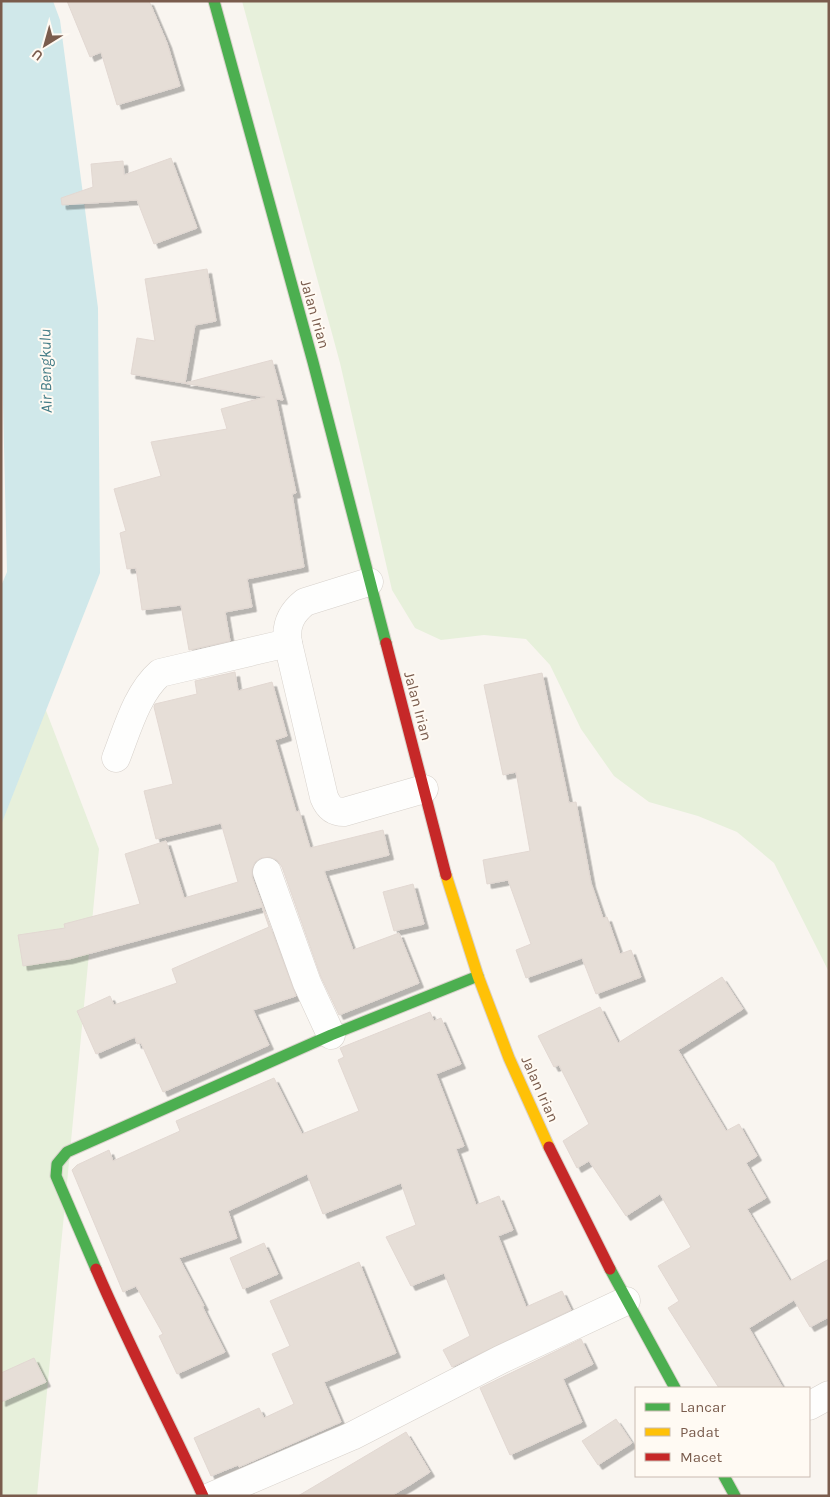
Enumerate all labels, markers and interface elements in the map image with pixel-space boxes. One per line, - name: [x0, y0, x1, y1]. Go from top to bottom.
- north arrow: [20, 20, 70, 70]
- text: U: [28, 45, 46, 65]
- street label: Jalan Irian: [297, 277, 333, 351]
- water label: Air Bengkulu: [35, 329, 56, 413]
- street label: Jalan Irian: [400, 669, 436, 743]
- street label: Jalan Irian: [517, 1053, 563, 1125]
- legend: [635, 1387, 810, 1477]
- text: Lancar: [680, 1398, 726, 1416]
- text: Padat: [680, 1423, 720, 1441]
- text: Macet: [680, 1448, 722, 1466]

